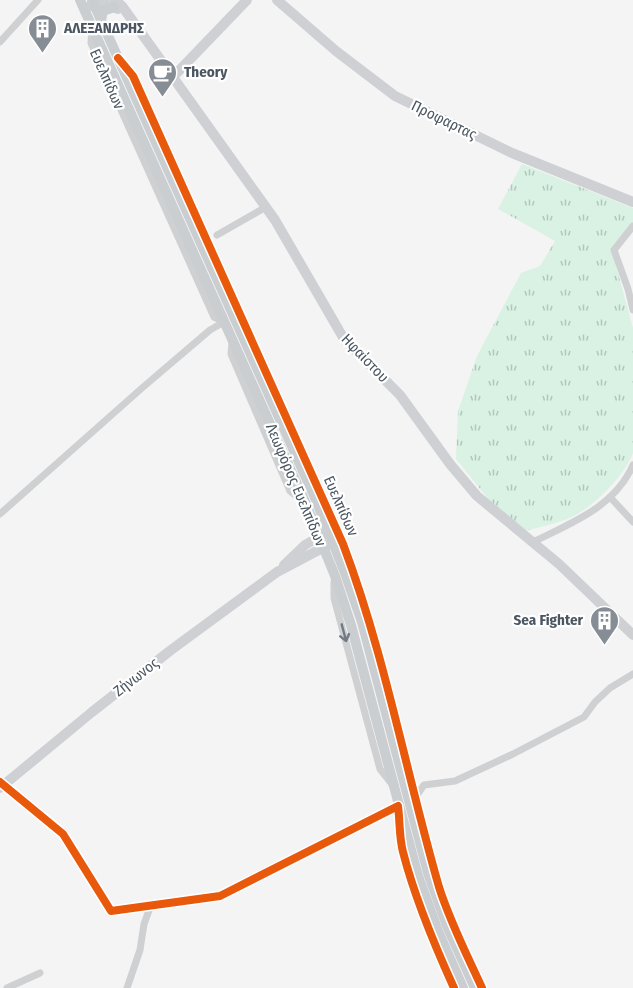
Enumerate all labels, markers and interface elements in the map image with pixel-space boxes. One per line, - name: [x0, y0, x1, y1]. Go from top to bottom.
- building icon: ΑΛΕΞΑΝΔΡΗΣ: [27, 12, 59, 54]
- place label: ΑΛΕΞΑΝΔΡΗΣ: [63, 19, 144, 37]
- street label: Ευελπίδων: [86, 46, 128, 112]
- cafe icon: Theory: [147, 56, 179, 98]
- place label: Theory: [184, 63, 228, 81]
- street label: Προφαρτας: [408, 97, 480, 144]
- street label: Ηφαίστου: [338, 330, 392, 386]
- street label: Λεωφόρος Ευελπίδων: [262, 421, 330, 550]
- street label: Ευελπίδων: [320, 473, 362, 539]
- building icon: Sea Fighter: [588, 604, 620, 646]
- place label: Sea Fighter: [514, 611, 584, 629]
- one-way arrow: [339, 623, 350, 642]
- street label: Ζήνωνος: [110, 653, 163, 700]

